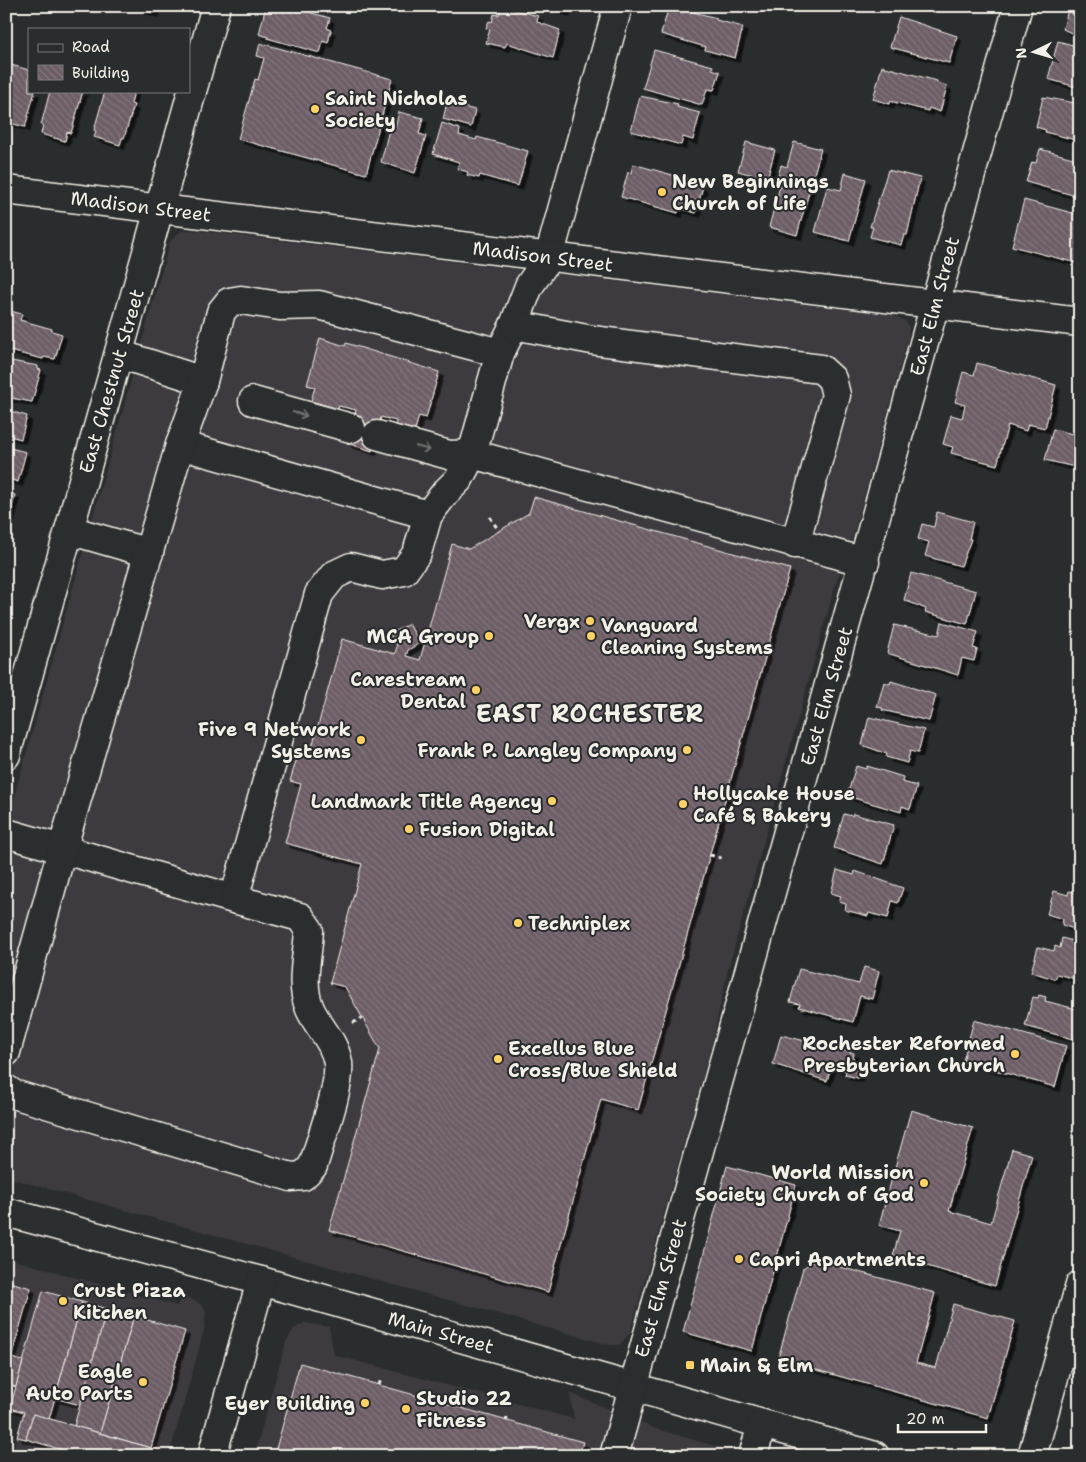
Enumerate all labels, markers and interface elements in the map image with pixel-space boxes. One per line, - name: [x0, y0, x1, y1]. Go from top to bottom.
- legend: [28, 28, 190, 92]
- north arrow: [1008, 28, 1058, 78]
- text: Road: [72, 37, 110, 57]
- text: N: [1012, 47, 1030, 59]
- text: Building: [72, 63, 129, 83]
- place label: Saint Nicholas Society: [325, 86, 468, 133]
- marker: Saint Nicholas Society: [309, 103, 321, 115]
- place label: New Beginnings Church of Life: [672, 169, 829, 216]
- street label: Madison Street: [69, 185, 213, 228]
- marker: New Beginnings Church of Life: [656, 186, 668, 198]
- street label: East Elm Street: [904, 234, 965, 379]
- street label: Madison Street: [471, 235, 615, 278]
- street label: East Chestnut Street: [73, 286, 150, 476]
- one-way arrow: [292, 409, 308, 419]
- one-way arrow: [415, 443, 431, 453]
- place label: Vergx: [524, 609, 580, 634]
- place label: Vanguard Cleaning Systems: [601, 613, 773, 660]
- marker: Vergx: [584, 615, 596, 627]
- place label: MCA Group: [367, 624, 479, 649]
- street label: East Elm Street: [795, 624, 858, 768]
- marker: MCA Group: [483, 630, 495, 642]
- marker: Vanguard Cleaning Systems: [585, 630, 597, 642]
- place label: Carestream Dental: [350, 667, 466, 714]
- marker: Carestream Dental: [470, 684, 482, 696]
- district label: EAST ROCHESTER: [476, 698, 704, 730]
- place label: Five 9 Network Systems: [198, 717, 351, 764]
- marker: Five 9 Network Systems: [355, 734, 367, 746]
- place label: Frank P. Langley Company: [418, 738, 677, 763]
- marker: Frank P. Langley Company: [681, 744, 693, 756]
- place label: Hollycake House Café & Bakery: [693, 781, 855, 828]
- place label: Landmark Title Agency: [311, 789, 542, 814]
- marker: Landmark Title Agency: [546, 795, 558, 807]
- marker: Hollycake House Café & Bakery: [677, 798, 689, 810]
- place label: Fusion Digital: [419, 817, 555, 842]
- marker: Fusion Digital: [403, 823, 415, 835]
- place label: Techniplex: [528, 911, 630, 936]
- marker: Techniplex: [512, 917, 524, 929]
- place label: Rochester Reformed Presbyterian Church: [802, 1031, 1005, 1078]
- place label: Excellus Blue Cross/Blue Shield: [508, 1036, 678, 1083]
- marker: Rochester Reformed Presbyterian Church: [1009, 1048, 1021, 1060]
- marker: Excellus Blue Cross/Blue Shield: [492, 1053, 504, 1065]
- place label: World Mission Society Church of God: [695, 1160, 914, 1207]
- marker: World Mission Society Church of God: [918, 1177, 930, 1189]
- street label: East Elm Street: [629, 1216, 692, 1360]
- place label: Capri Apartments: [749, 1247, 926, 1272]
- marker: Capri Apartments: [733, 1253, 745, 1265]
- place label: Crust Pizza Kitchen: [73, 1278, 186, 1325]
- marker: Crust Pizza Kitchen: [57, 1295, 69, 1307]
- street label: Main Street: [385, 1305, 497, 1360]
- place label: Main & Elm: [700, 1353, 813, 1378]
- place label: Eagle Auto Parts: [25, 1359, 133, 1406]
- marker: Main & Elm: [684, 1359, 696, 1371]
- marker: Eagle Auto Parts: [137, 1376, 149, 1388]
- place label: Studio 22 Fitness: [416, 1386, 512, 1433]
- place label: Eyer Building: [225, 1391, 355, 1416]
- marker: Eyer Building: [359, 1397, 371, 1409]
- scale bar: [898, 1402, 986, 1434]
- marker: Studio 22 Fitness: [400, 1403, 412, 1415]
- text: 20 m: [906, 1409, 945, 1429]

